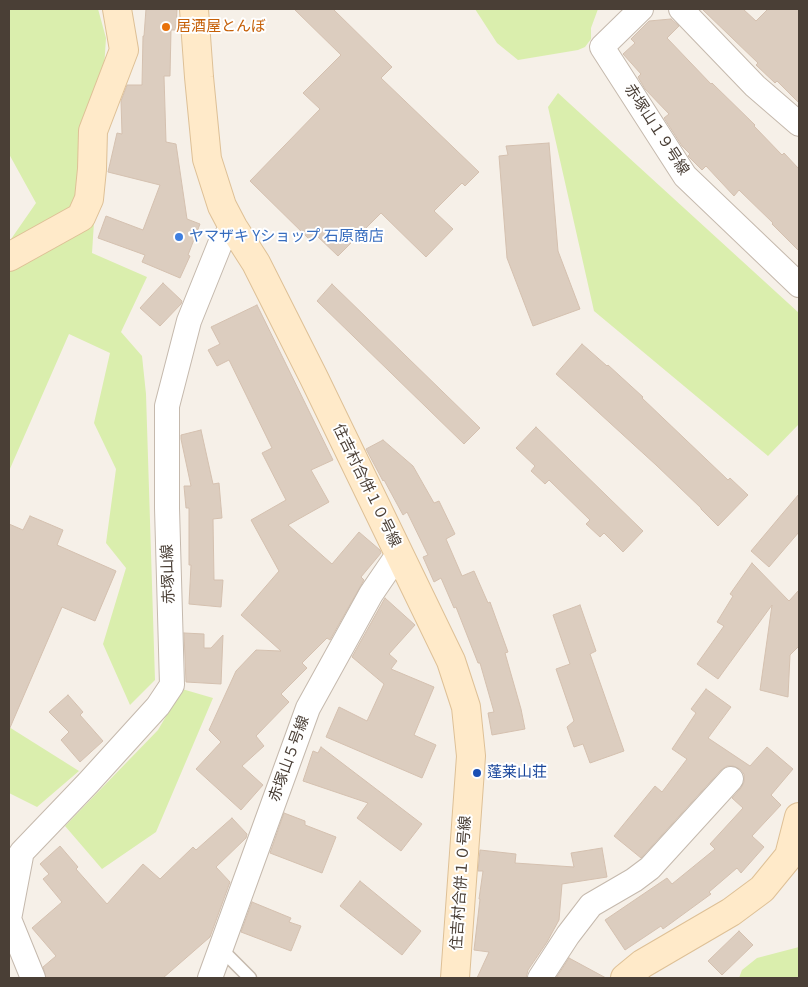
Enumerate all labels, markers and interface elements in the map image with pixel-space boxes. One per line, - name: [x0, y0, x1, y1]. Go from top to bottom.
- place label: 居酒屋とんぼ: [176, 18, 266, 36]
- marker: 居酒屋とんぼ: [160, 21, 172, 33]
- street label: 赤塚山１９号線: [620, 81, 692, 179]
- place label: ヤマザキ Yショップ 石原商店: [189, 228, 384, 246]
- marker: ヤマザキ Yショップ 石原商店: [173, 231, 185, 243]
- street label: 住吉村合併１０号線: [328, 421, 404, 551]
- street label: 赤塚山線: [159, 544, 179, 604]
- street label: 赤塚山５号線: [266, 714, 314, 804]
- place label: 蓬莱山荘: [487, 764, 547, 782]
- marker: 蓬莱山荘: [471, 767, 483, 779]
- street label: 住吉村合併１０号線: [448, 815, 476, 951]

